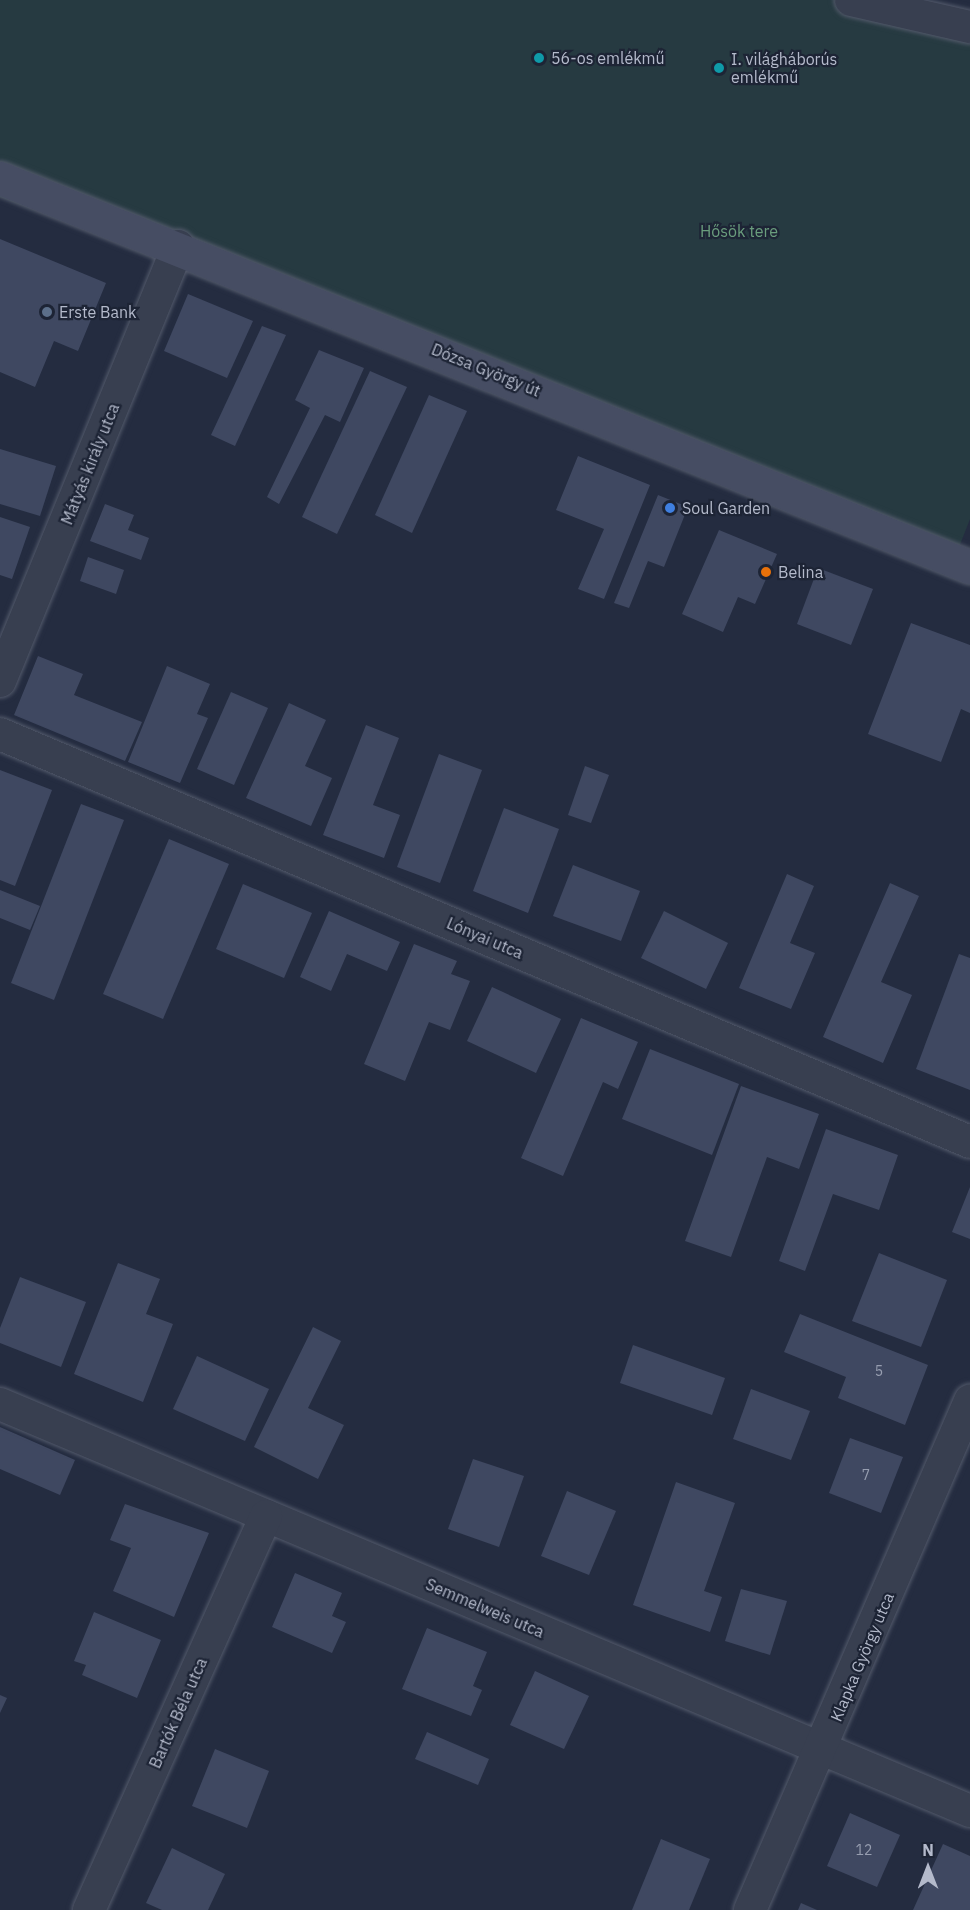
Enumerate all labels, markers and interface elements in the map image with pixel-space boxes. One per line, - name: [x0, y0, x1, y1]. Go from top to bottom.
- place label: 56-os emlékmű: [551, 48, 665, 68]
- place label: I. világháborús emlékmű: [731, 49, 837, 87]
- marker: 56-os emlékmű: [532, 51, 546, 65]
- marker: I. világháborús emlékmű: [712, 61, 726, 75]
- park label: Hősök tere: [700, 221, 778, 241]
- place label: Erste Bank: [59, 302, 137, 322]
- marker: Erste Bank: [40, 305, 54, 319]
- street label: Dózsa György út: [429, 339, 543, 401]
- street label: Mátyás király utca: [57, 401, 123, 527]
- place label: Soul Garden: [682, 498, 770, 518]
- marker: Soul Garden: [663, 501, 677, 515]
- place label: Belina: [778, 562, 823, 582]
- marker: Belina: [759, 565, 773, 579]
- street label: Lónyai utca: [444, 913, 526, 963]
- house number: 5: [875, 1363, 883, 1379]
- house number: 7: [862, 1467, 870, 1483]
- street label: Semmelweis utca: [423, 1574, 547, 1642]
- street label: Klapka György utca: [826, 1590, 898, 1724]
- street label: Bartók Béla utca: [145, 1655, 211, 1771]
- north arrow: [898, 1838, 958, 1898]
- text: N: [922, 1840, 934, 1860]
- house number: 12: [856, 1842, 872, 1858]

